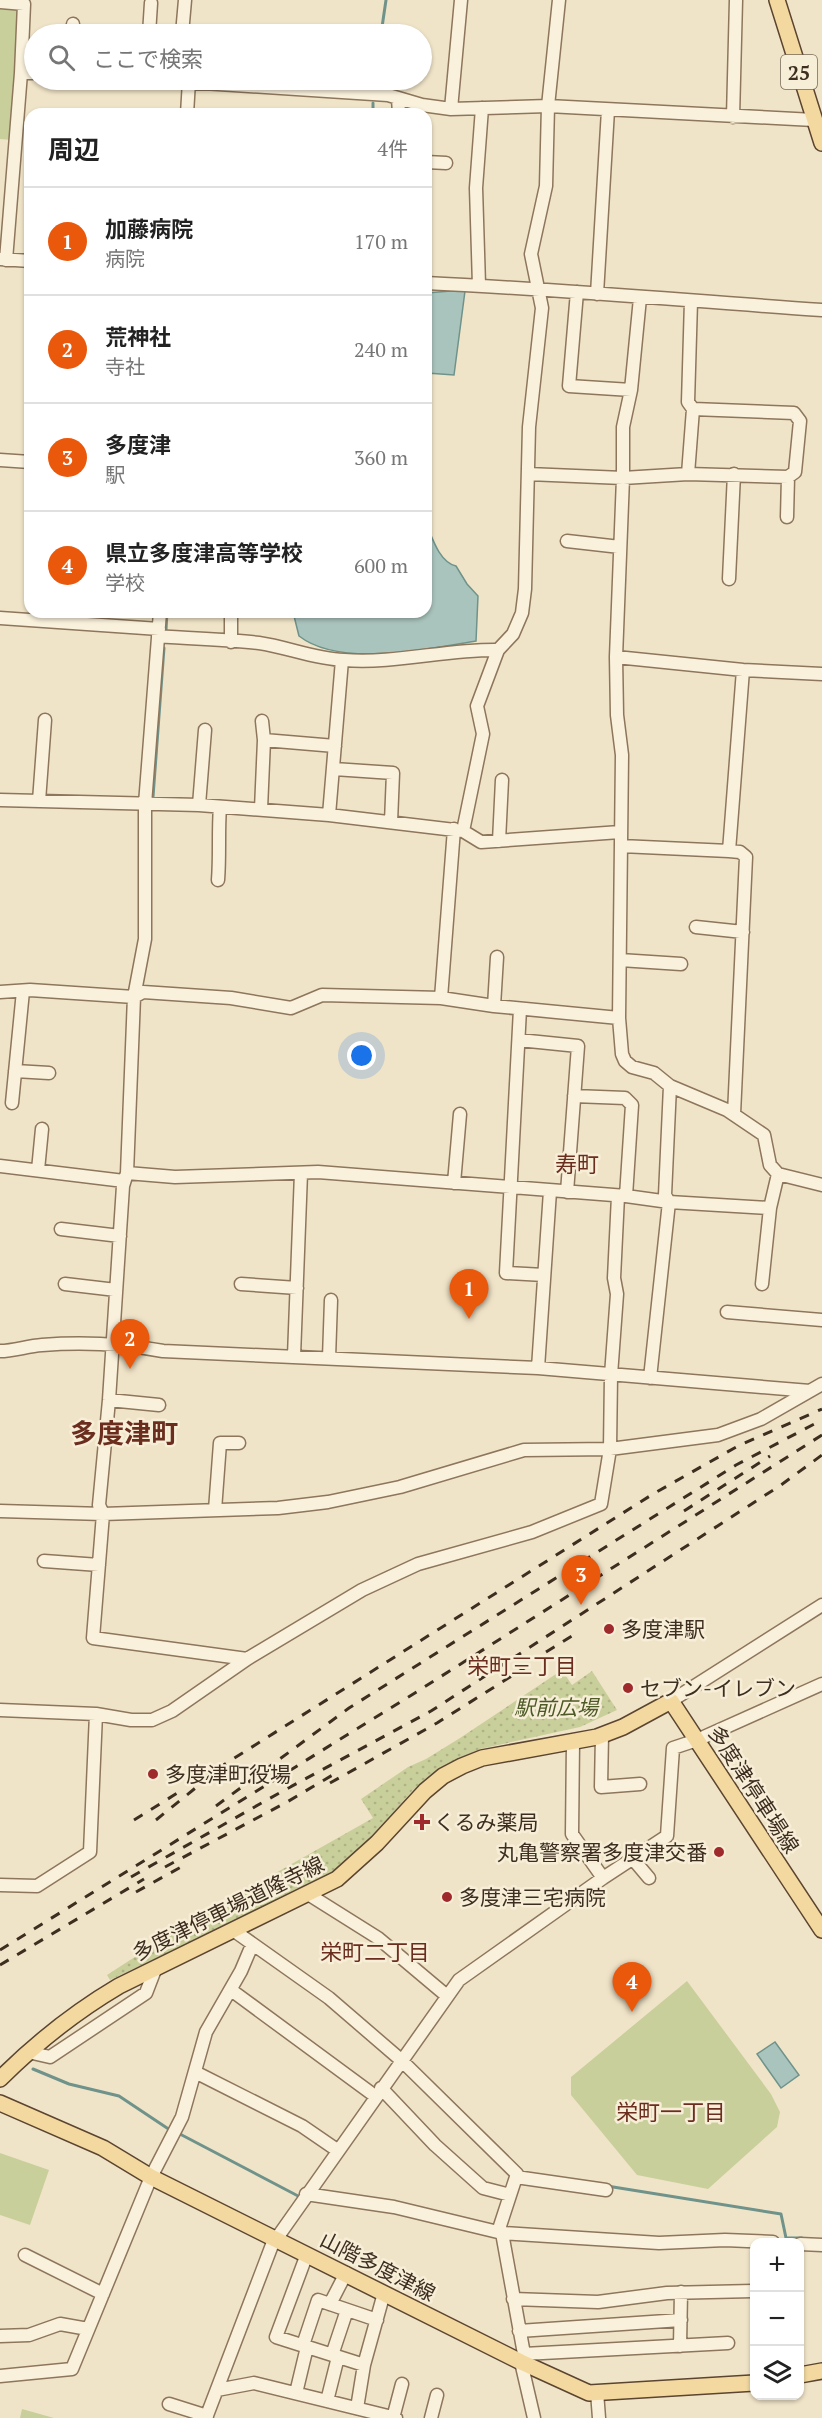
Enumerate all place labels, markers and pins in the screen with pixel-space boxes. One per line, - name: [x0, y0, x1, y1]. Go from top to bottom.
- pin: 1: [450, 1270, 488, 1319]
- pin: 2: [110, 1320, 150, 1369]
- pin: 3: [562, 1556, 600, 1605]
- place label: 多度津駅: [621, 1615, 705, 1643]
- marker: 多度津駅: [602, 1622, 616, 1636]
- place label: セブン-イレブン: [640, 1674, 796, 1702]
- marker: セブン-イレブン: [621, 1681, 635, 1695]
- place label: 多度津町役場: [165, 1760, 291, 1788]
- marker: 多度津町役場: [146, 1767, 160, 1781]
- place label: くるみ薬局: [434, 1808, 539, 1836]
- marker: くるみ薬局: [415, 1815, 429, 1829]
- place label: 丸亀警察署多度津交番: [497, 1838, 707, 1866]
- marker: 丸亀警察署多度津交番: [712, 1845, 726, 1859]
- place label: 多度津三宅病院: [459, 1883, 606, 1911]
- marker: 多度津三宅病院: [440, 1890, 454, 1904]
- pin: 4: [612, 1962, 652, 2012]

